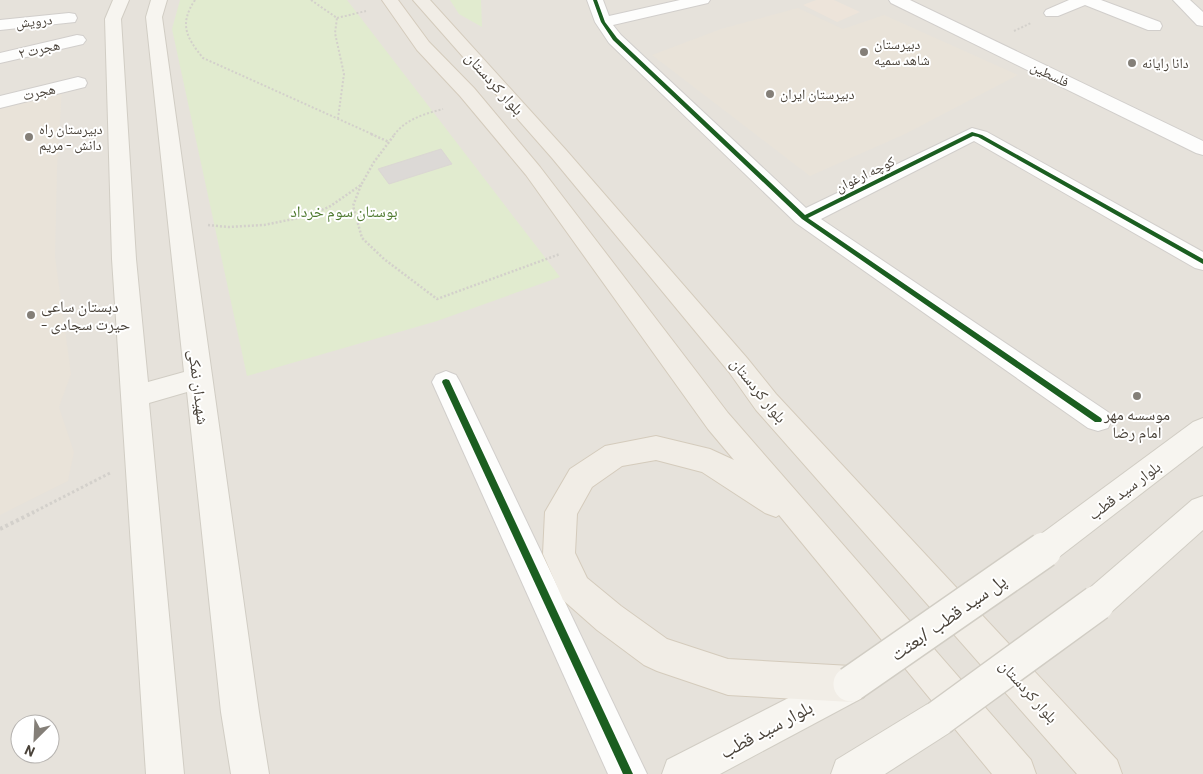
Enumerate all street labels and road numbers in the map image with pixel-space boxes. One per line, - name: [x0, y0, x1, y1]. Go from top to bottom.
- street label: درویش: [15, 10, 53, 32]
- street label: هجرت ۲: [17, 36, 61, 62]
- street label: بلوار کردستان: [461, 47, 529, 120]
- street label: فلسطین: [1028, 57, 1072, 91]
- street label: هجرت: [21, 80, 57, 104]
- street label: کوچه ارغوان: [832, 152, 898, 196]
- street label: شهیدان نمکی: [183, 348, 214, 426]
- street label: بلوار کردستان: [726, 353, 791, 427]
- street label: بلوار سید قطب: [1084, 456, 1164, 524]
- street label: پل سید قطب /بعثت: [885, 568, 1011, 666]
- street label: بلوار کردستان: [995, 655, 1063, 728]
- street label: بلوار سید قطب: [715, 694, 817, 764]

